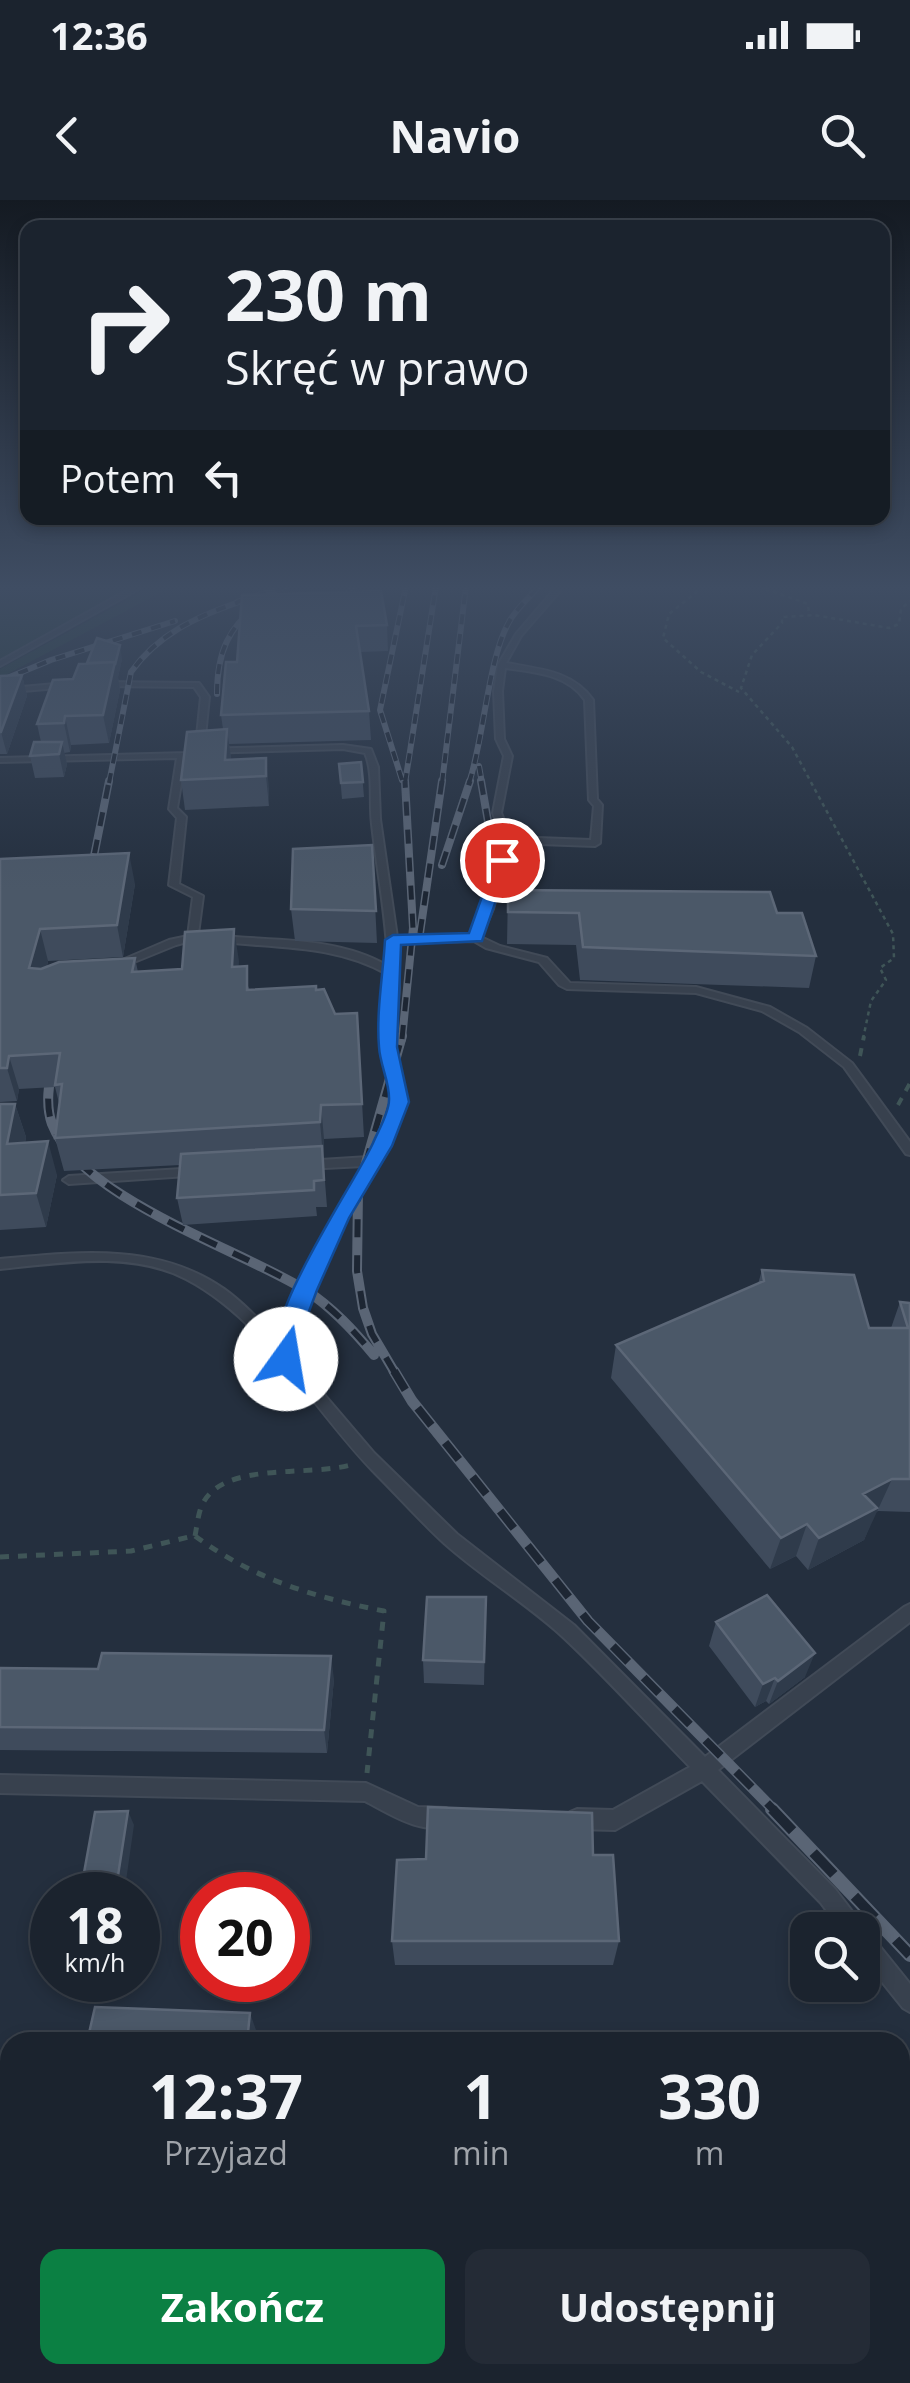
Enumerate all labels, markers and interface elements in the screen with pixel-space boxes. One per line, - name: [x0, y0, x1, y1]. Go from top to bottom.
- text: 12:36: [50, 9, 148, 61]
- text: Navio: [390, 105, 520, 166]
- icon: back: [40, 108, 95, 163]
- icon: search: [815, 108, 870, 163]
- text: 230 m: [225, 246, 432, 342]
- icon: right: [60, 260, 190, 390]
- text: Skręć w prawo: [225, 337, 530, 398]
- icon: left: [196, 450, 251, 505]
- text: Potem: [60, 452, 176, 504]
- pin: [460, 818, 545, 903]
- icon: arrive: [475, 833, 530, 888]
- position arrow: [234, 1307, 338, 1411]
- speed limit sign: 20: [180, 1872, 310, 2002]
- text: 18: [66, 1891, 124, 1959]
- map controls: [790, 1912, 880, 2002]
- button: search: [790, 1912, 880, 2002]
- text: km/h: [65, 1945, 125, 1979]
- text: 12:37: [149, 2055, 303, 2137]
- text: 1: [464, 2055, 498, 2137]
- text: 330: [658, 2055, 761, 2137]
- text: Przyjazd: [164, 2131, 288, 2174]
- text: min: [452, 2131, 509, 2174]
- text: m: [695, 2131, 724, 2174]
- button: Zakończ: [40, 2249, 445, 2364]
- button: Udostępnij: [465, 2249, 870, 2364]

